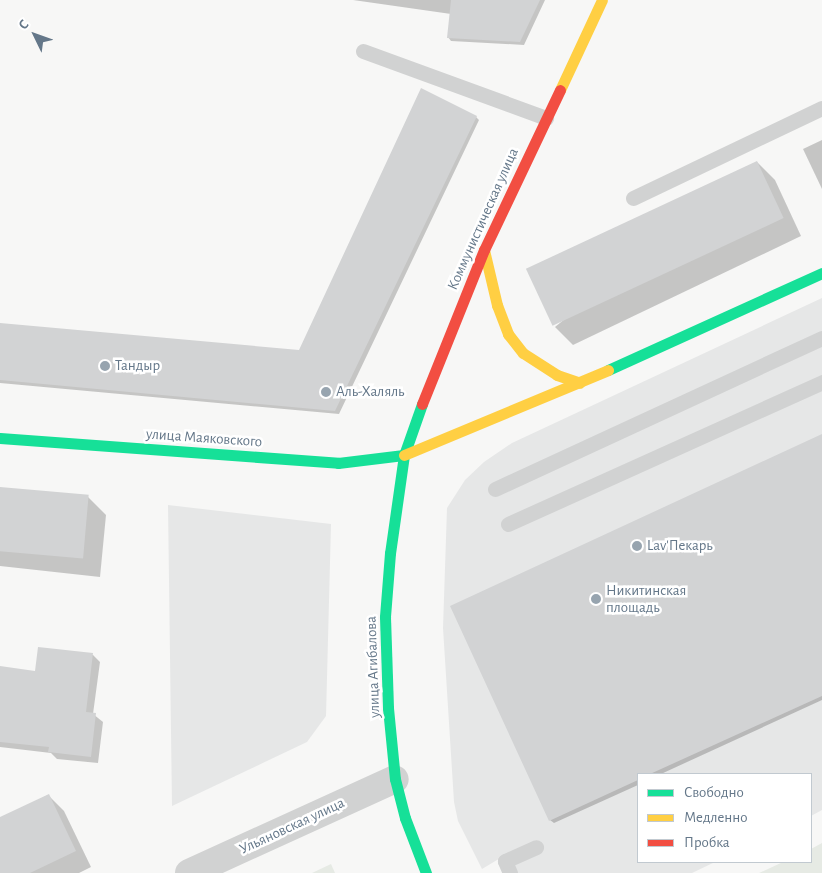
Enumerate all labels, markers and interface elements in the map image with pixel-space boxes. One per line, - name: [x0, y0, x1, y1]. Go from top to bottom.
- north arrow: [10, 10, 60, 60]
- text: С: [16, 17, 32, 33]
- street label: Коммунистическая улица: [444, 145, 522, 293]
- place label: Тандыр: [115, 357, 160, 375]
- marker: Тандыр: [99, 360, 111, 372]
- place label: Аль-Халяль: [336, 383, 404, 401]
- marker: Аль-Халяль: [320, 386, 332, 398]
- street label: улица Маяковского: [145, 425, 263, 451]
- place label: Lav'Пекарь: [647, 537, 713, 555]
- marker: Lav'Пекарь: [631, 540, 643, 552]
- place label: Никитинская площадь: [606, 581, 686, 616]
- marker: Никитинская площадь: [590, 593, 602, 605]
- street label: улица Агибалова: [362, 616, 384, 718]
- legend: [637, 773, 812, 863]
- text: Свободно: [684, 785, 744, 800]
- street label: Ульяновская улица: [237, 794, 347, 858]
- text: Медленно: [684, 810, 748, 825]
- text: Пробка: [684, 835, 730, 850]

